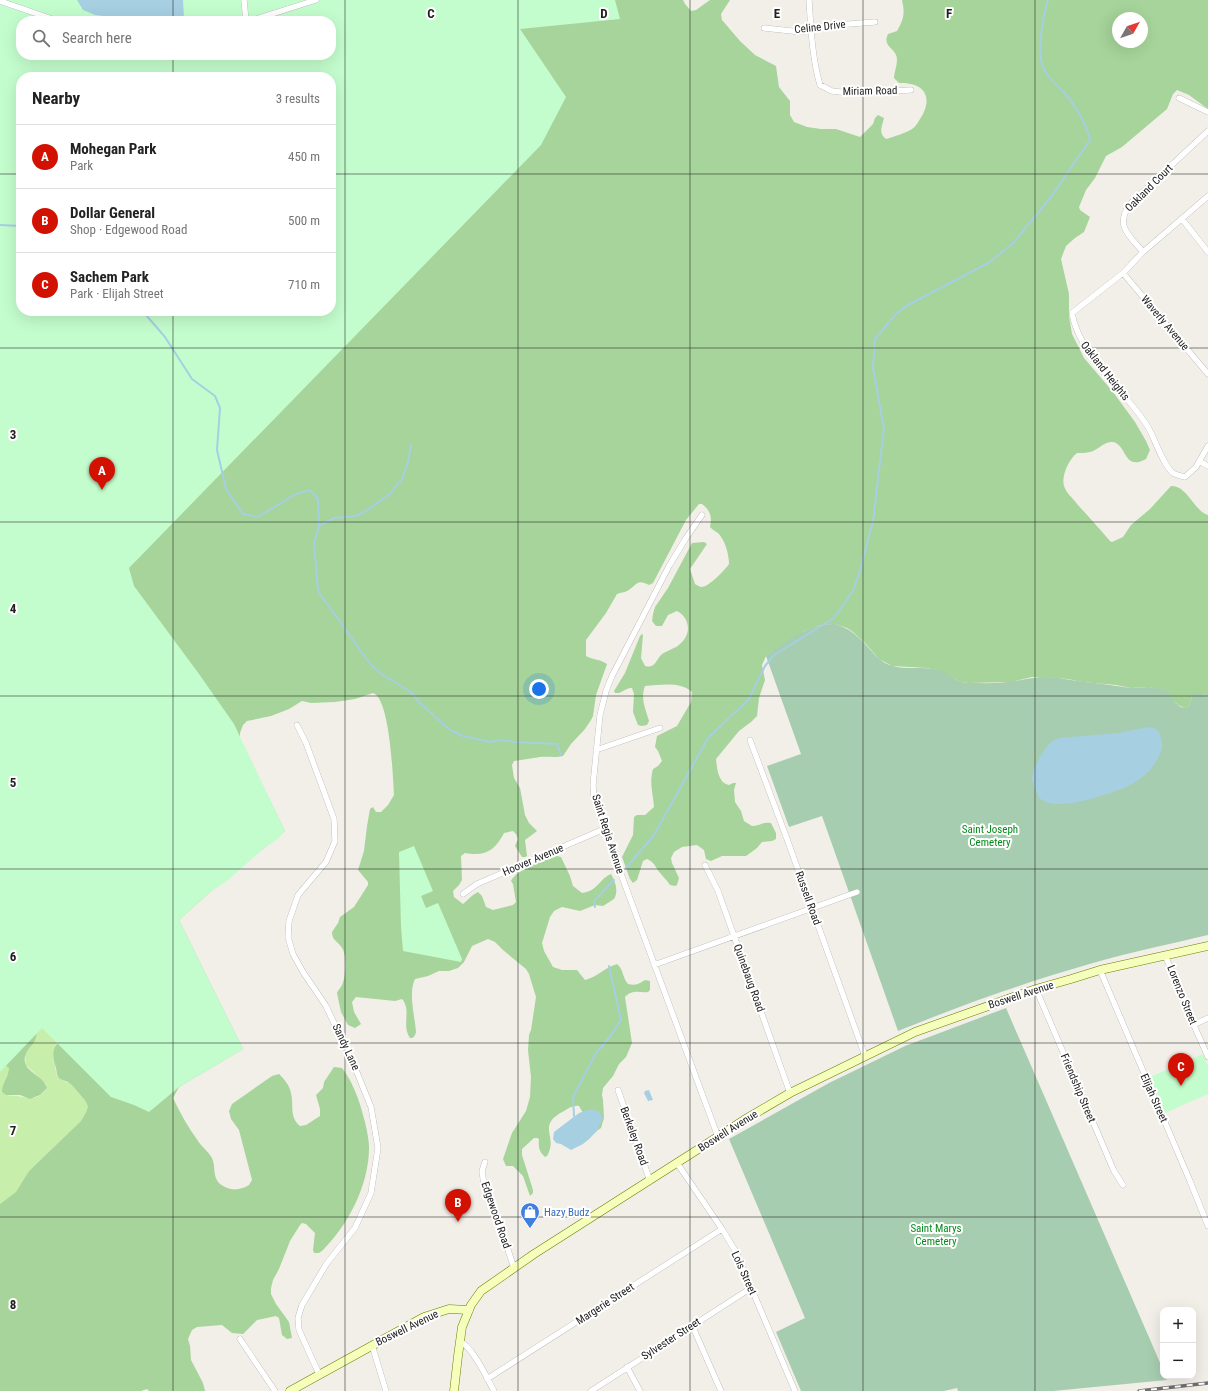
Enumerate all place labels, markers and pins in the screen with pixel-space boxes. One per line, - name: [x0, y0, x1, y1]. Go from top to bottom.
- pin: A: [89, 457, 115, 490]
- pin: C: [1168, 1053, 1194, 1086]
- pin: B: [445, 1189, 471, 1222]
- shop icon: Hazy Budz: [519, 1201, 541, 1229]
- place label: Hazy Budz: [544, 1206, 590, 1219]

